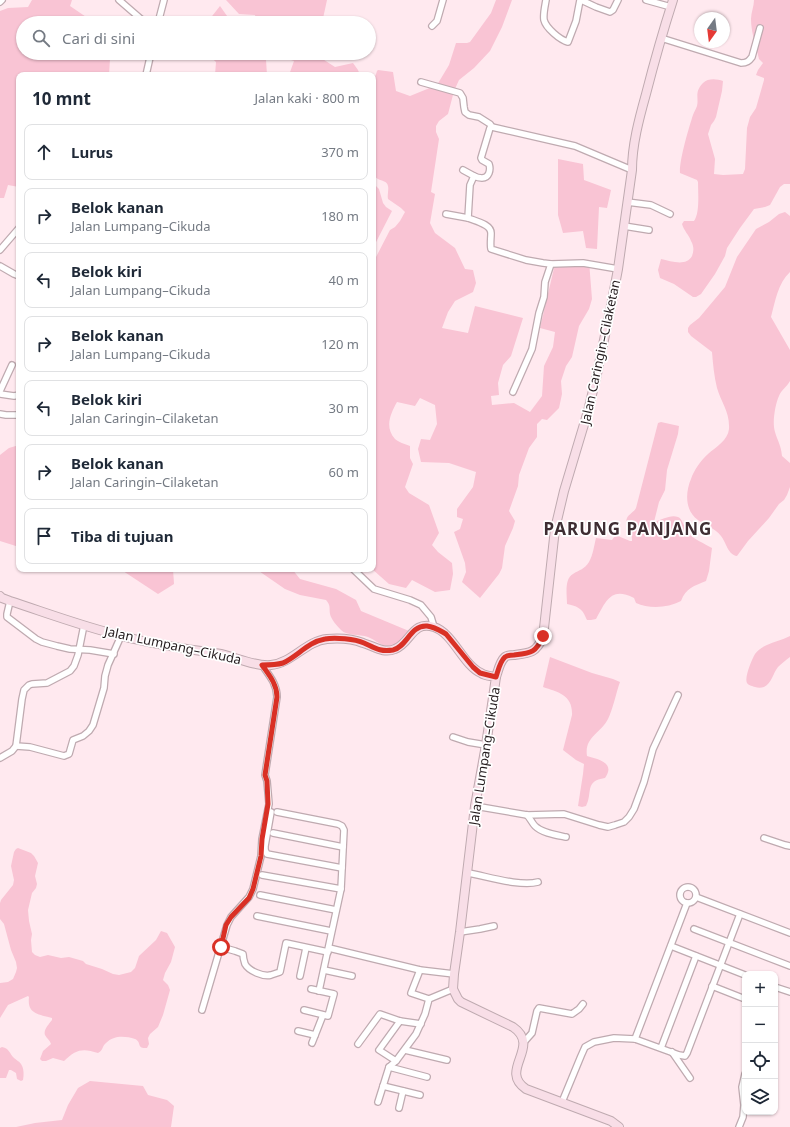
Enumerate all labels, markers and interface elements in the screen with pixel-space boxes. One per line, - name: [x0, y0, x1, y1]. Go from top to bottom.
- north arrow: [694, 12, 730, 48]
- search box: [16, 16, 376, 60]
- icon: search: [30, 27, 52, 49]
- text: Cari di sini: [62, 28, 135, 48]
- text: 10 mnt: [32, 87, 91, 110]
- text: Jalan kaki · 800 m: [254, 89, 360, 107]
- icon: ahead: [33, 141, 55, 163]
- text: Lurus: [71, 142, 113, 162]
- text: 370 m: [321, 143, 359, 161]
- text: Belok kanan: [71, 197, 164, 217]
- icon: right: [33, 205, 55, 227]
- text: 180 m: [321, 207, 359, 225]
- text: Jalan Lumpang–Cikuda: [71, 217, 211, 235]
- text: Belok kiri: [71, 261, 142, 281]
- icon: left: [33, 269, 55, 291]
- text: 40 m: [329, 271, 359, 289]
- street label: Jalan Caringin–Cilaketan: [575, 278, 624, 428]
- text: Jalan Lumpang–Cikuda: [71, 281, 211, 299]
- text: Belok kanan: [71, 325, 164, 345]
- icon: right: [33, 333, 55, 355]
- text: 120 m: [321, 335, 359, 353]
- text: Jalan Lumpang–Cikuda: [71, 345, 211, 363]
- text: Belok kiri: [71, 389, 142, 409]
- icon: left: [33, 397, 55, 419]
- text: 30 m: [329, 399, 359, 417]
- text: Jalan Caringin–Cilaketan: [71, 409, 219, 427]
- text: Belok kanan: [71, 453, 164, 473]
- icon: right: [33, 461, 55, 483]
- text: 60 m: [329, 463, 359, 481]
- text: Jalan Caringin–Cilaketan: [71, 473, 219, 491]
- district label: PARUNG PANJANG: [544, 517, 712, 540]
- icon: arrive: [33, 525, 55, 547]
- text: Tiba di tujuan: [71, 526, 174, 546]
- street label: Jalan Lumpang–Cikuda: [101, 621, 243, 668]
- route end: [534, 627, 552, 645]
- street label: Jalan Lumpang–Cikuda: [464, 686, 504, 828]
- route start: [212, 938, 230, 956]
- map controls: [742, 971, 778, 1115]
- button: +: [742, 971, 778, 1007]
- button: −: [742, 1007, 778, 1043]
- button: locate: [742, 1043, 778, 1079]
- button: layers: [742, 1079, 778, 1115]

